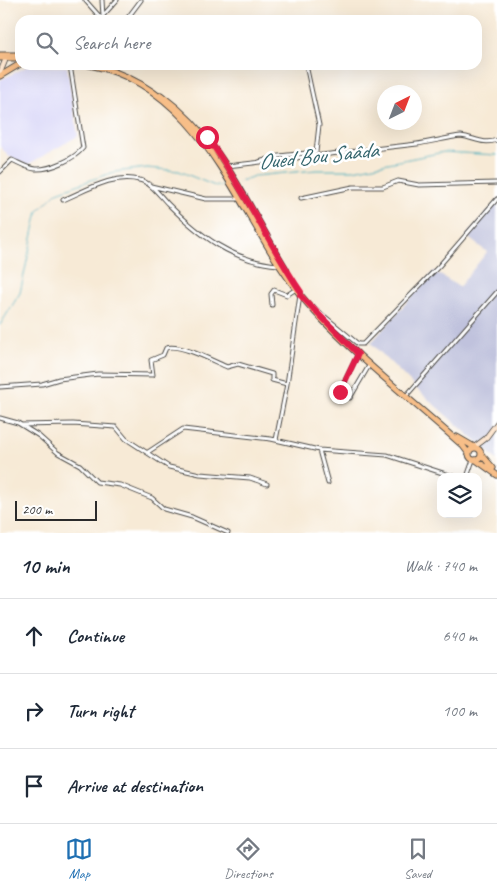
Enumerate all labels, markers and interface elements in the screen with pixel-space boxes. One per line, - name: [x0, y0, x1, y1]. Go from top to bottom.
- search box: [15, 15, 482, 70]
- icon: search: [33, 29, 61, 57]
- text: Search here: [73, 31, 150, 55]
- north arrow: [377, 85, 422, 130]
- route start: [196, 126, 219, 149]
- water label: Oued Bou Saâda: [257, 136, 382, 176]
- route end: [329, 381, 352, 404]
- map controls: [437, 473, 482, 518]
- button: layers: [437, 473, 482, 518]
- scale bar: [15, 498, 98, 521]
- text: 200 m: [22, 501, 52, 518]
- text: 10 min: [20, 553, 70, 579]
- text: Walk · 740 m: [405, 556, 477, 576]
- icon: ahead: [20, 622, 48, 650]
- text: Continue: [67, 624, 124, 648]
- text: 640 m: [443, 626, 477, 646]
- icon: right: [20, 697, 48, 725]
- text: Turn right: [67, 699, 134, 723]
- text: 100 m: [443, 701, 477, 721]
- icon: arrive: [20, 772, 48, 800]
- text: Arrive at destination: [67, 774, 203, 798]
- tab: Map: [65, 835, 93, 882]
- tab: Directions: [224, 835, 273, 882]
- tab: Saved: [404, 835, 432, 882]

